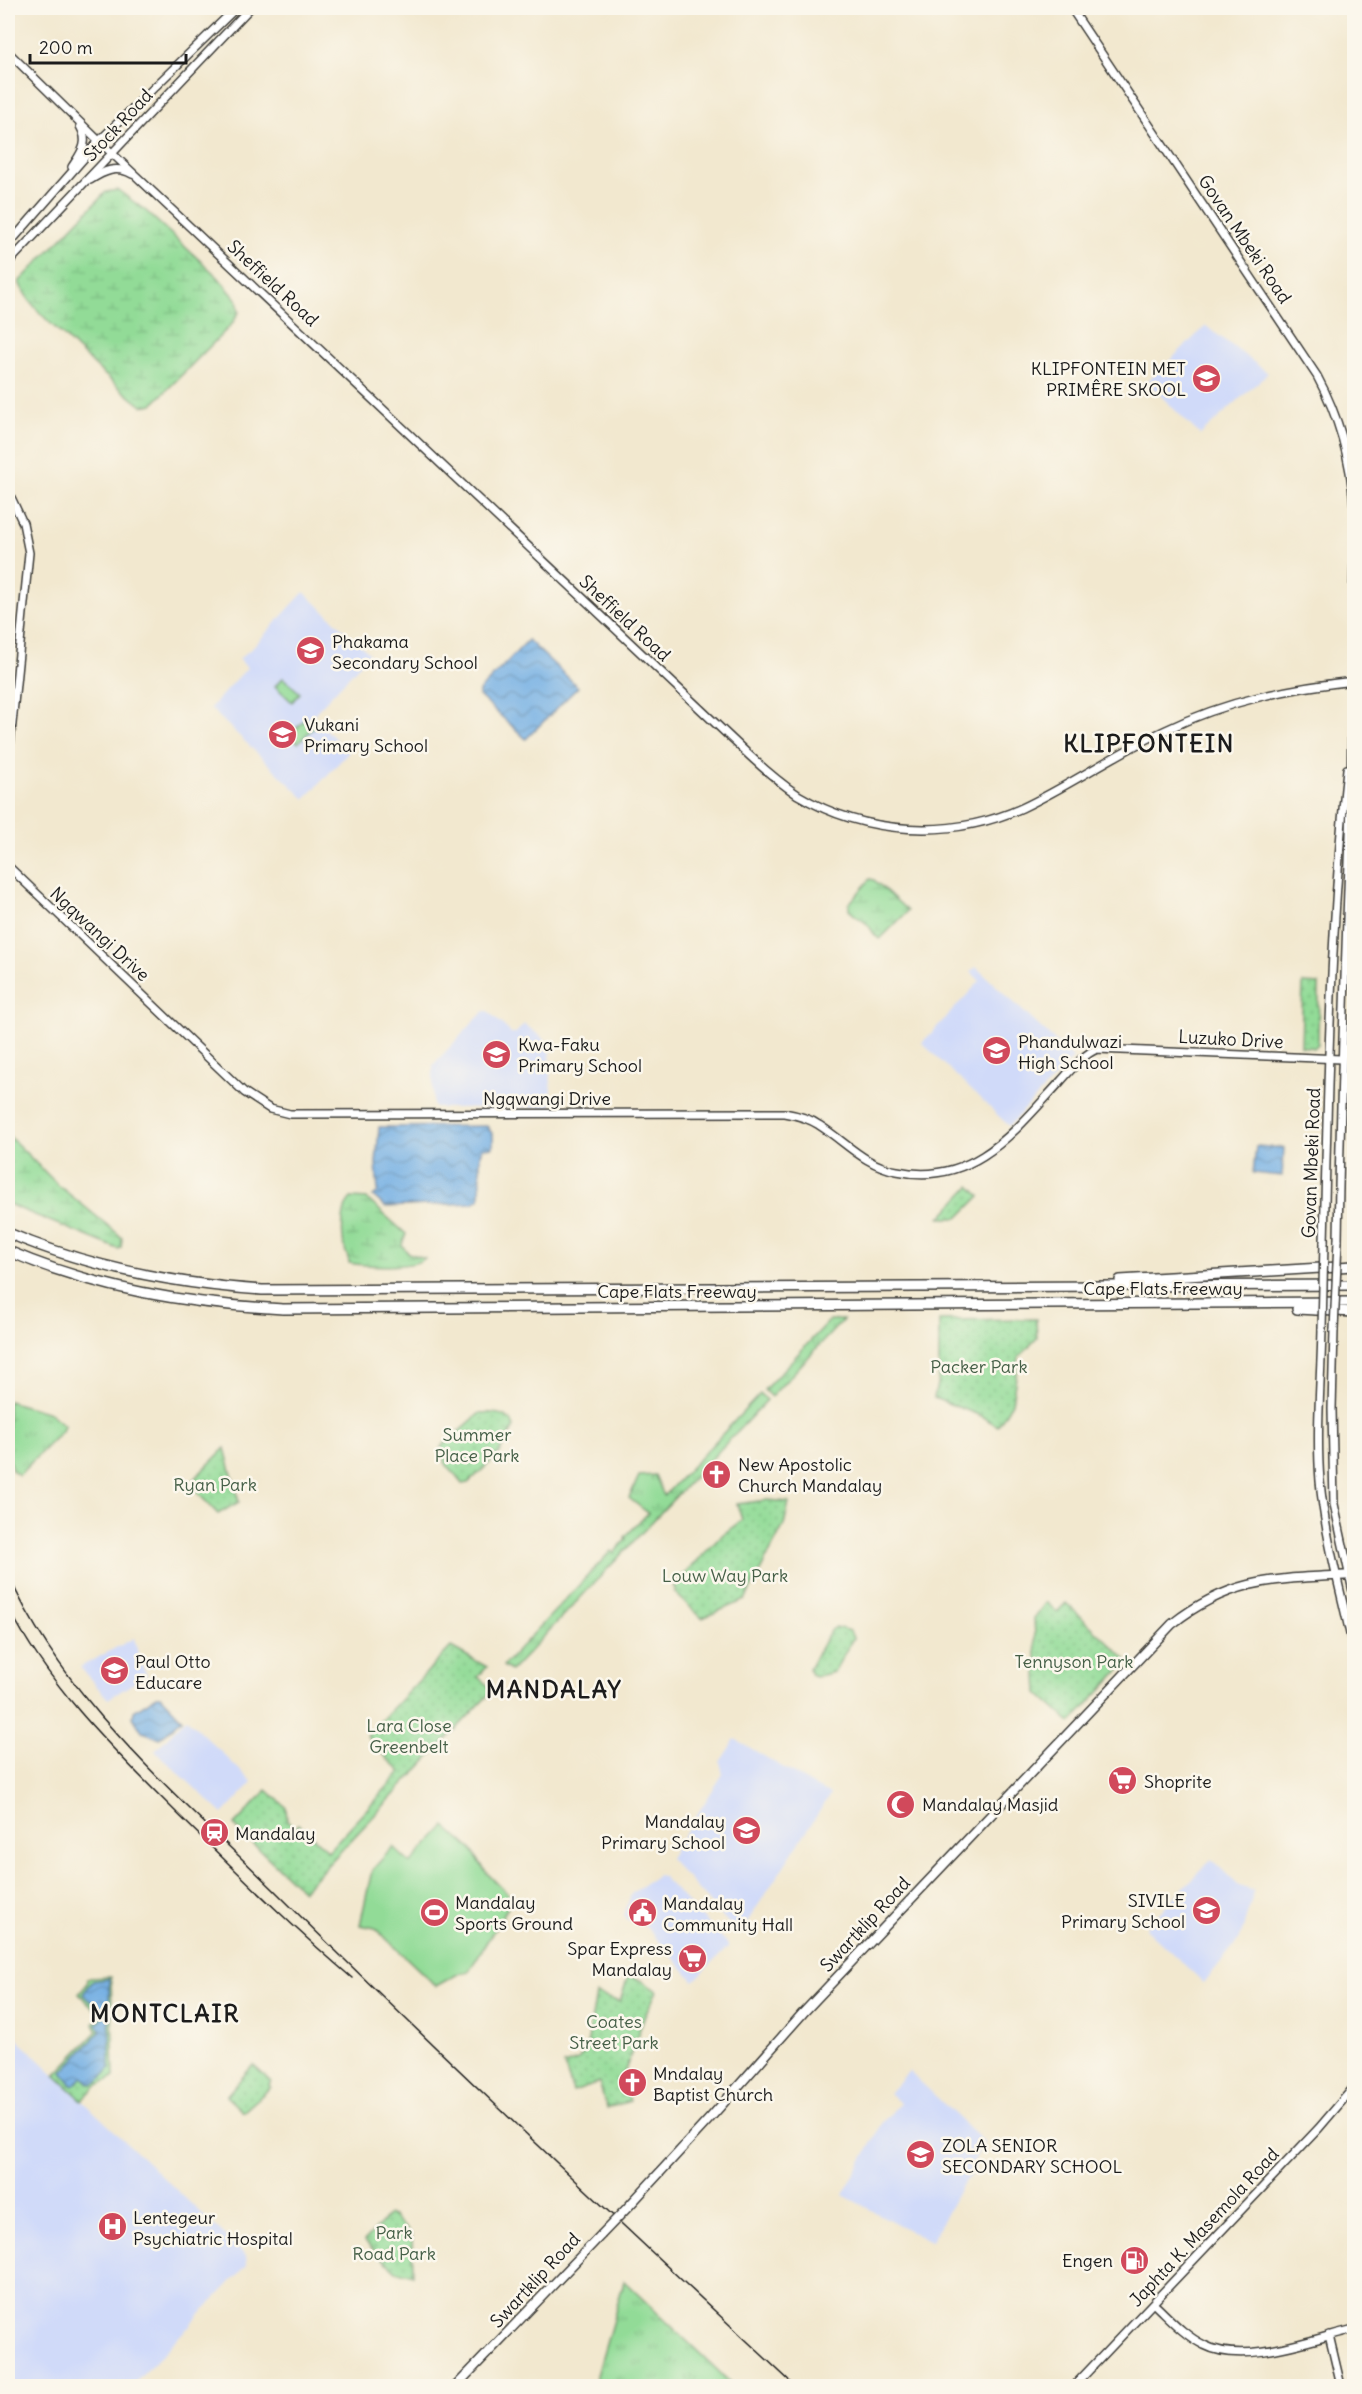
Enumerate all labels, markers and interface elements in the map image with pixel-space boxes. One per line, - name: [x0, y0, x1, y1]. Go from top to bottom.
- scale bar: [30, 27, 186, 65]
- text: 200 m: [39, 36, 93, 59]
- street label: Stock Road: [79, 84, 158, 166]
- street label: Govan Mbeki Road: [1193, 170, 1297, 308]
- street label: Sheffield Road: [222, 235, 324, 331]
- place label: KLIPFONTEIN MET PRIMÊRE SKOOL: [1031, 357, 1186, 401]
- school or university icon: KLIPFONTEIN MET PRIMÊRE SKOOL: [1191, 362, 1223, 394]
- street label: Sheffield Road: [574, 570, 676, 666]
- place label: Phakama Secondary School: [332, 630, 478, 674]
- school or university icon: Phakama Secondary School: [295, 635, 327, 667]
- place label: Vukani Primary School: [304, 713, 428, 757]
- school or university icon: Vukani Primary School: [267, 718, 299, 750]
- district label: KLIPFONTEIN: [1063, 728, 1235, 758]
- street label: Ngqwangi Drive: [45, 882, 155, 986]
- street label: Luzuko Drive: [1178, 1025, 1284, 1053]
- place label: Phandulwazi High School: [1018, 1030, 1122, 1074]
- place label: Kwa-Faku Primary School: [518, 1033, 642, 1077]
- school or university icon: Phandulwazi High School: [981, 1035, 1013, 1067]
- school or university icon: Kwa-Faku Primary School: [481, 1038, 513, 1070]
- street label: Ngqwangi Drive: [483, 1087, 611, 1110]
- street label: Govan Mbeki Road: [1297, 1087, 1325, 1239]
- street label: Cape Flats Freeway: [1083, 1277, 1243, 1300]
- street label: Cape Flats Freeway: [597, 1280, 757, 1303]
- park label: Packer Park: [930, 1355, 1028, 1378]
- park label: Summer Place Park: [434, 1423, 520, 1467]
- place label: New Apostolic Church Mandalay: [738, 1453, 882, 1497]
- church icon: New Apostolic Church Mandalay: [701, 1458, 733, 1490]
- park label: Ryan Park: [173, 1473, 257, 1496]
- park label: Louw Way Park: [662, 1564, 788, 1587]
- place label: Paul Otto Educare: [135, 1650, 211, 1694]
- park label: Tennyson Park: [1014, 1650, 1134, 1673]
- school or university icon: Paul Otto Educare: [98, 1655, 130, 1687]
- district label: MANDALAY: [486, 1674, 622, 1704]
- park label: Lara Close Greenbelt: [366, 1714, 452, 1758]
- supermarket icon: Shoprite: [1107, 1765, 1139, 1797]
- place label: Shoprite: [1144, 1770, 1212, 1793]
- mosque icon: Mandalay Masjid: [885, 1788, 917, 1820]
- place label: Mandalay Masjid: [922, 1793, 1059, 1816]
- place label: Mandalay Primary School: [601, 1810, 725, 1854]
- school or university icon: Mandalay Primary School: [730, 1815, 762, 1847]
- station icon: Mandalay: [198, 1817, 230, 1849]
- place label: Mandalay: [235, 1822, 315, 1845]
- street label: Swartklip Road: [815, 1871, 915, 1976]
- place label: SIVILE Primary School: [1061, 1889, 1185, 1933]
- place label: Mandalay Sports Ground: [455, 1891, 573, 1935]
- place label: Mandalay Community Hall: [663, 1892, 793, 1936]
- school or university icon: SIVILE Primary School: [1190, 1894, 1222, 1926]
- sports icon: Mandalay Sports Ground: [418, 1896, 450, 1928]
- public building icon: Mandalay Community Hall: [626, 1897, 658, 1929]
- place label: Spar Express Mandalay: [567, 1937, 672, 1981]
- supermarket icon: Spar Express Mandalay: [677, 1942, 709, 1974]
- district label: MONTCLAIR: [90, 1998, 240, 2028]
- park label: Coates Street Park: [569, 2010, 659, 2054]
- place label: Mndalay Baptist Church: [653, 2062, 773, 2106]
- church icon: Mndalay Baptist Church: [616, 2067, 648, 2099]
- place label: ZOLA SENIOR SECONDARY SCHOOL: [942, 2134, 1123, 2178]
- school or university icon: ZOLA SENIOR SECONDARY SCHOOL: [905, 2139, 937, 2171]
- street label: Japhta K. Masemola Road: [1124, 2142, 1284, 2311]
- place label: Lentegeur Psychiatric Hospital: [133, 2206, 293, 2250]
- hospital icon: Lentegeur Psychiatric Hospital: [96, 2211, 128, 2243]
- park label: Park Road Park: [352, 2221, 436, 2265]
- street label: Swartklip Road: [485, 2227, 585, 2332]
- fuel station icon: Engen: [1118, 2244, 1150, 2276]
- place label: Engen: [1062, 2249, 1113, 2272]

